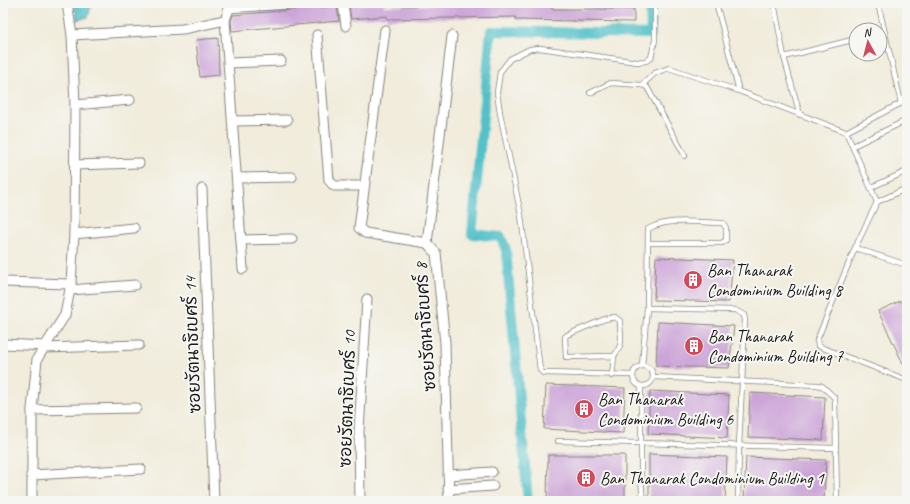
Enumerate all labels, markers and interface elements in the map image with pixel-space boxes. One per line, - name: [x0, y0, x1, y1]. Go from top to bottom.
- north arrow: [848, 22, 888, 62]
- text: N: [863, 24, 873, 39]
- street label: ซอยรัตนาธิเบศร์ 8: [409, 259, 440, 392]
- place label: Ban Thanarak Condominium Building 8: [707, 260, 845, 301]
- building icon: Ban Thanarak Condominium Building 8: [682, 269, 704, 291]
- street label: ซอยรัตนาธิเบศร์ 14: [179, 274, 205, 414]
- place label: Ban Thanarak Condominium Building 7: [708, 326, 845, 367]
- street label: ซอยรัตนาธิเบศร์ 10: [334, 329, 360, 468]
- building icon: Ban Thanarak Condominium Building 7: [683, 335, 705, 357]
- place label: Ban Thanarak Condominium Building 6: [598, 389, 735, 430]
- building icon: Ban Thanarak Condominium Building 6: [573, 398, 595, 420]
- building icon: Ban Thanarak Condominium Building 1: [575, 467, 597, 489]
- place label: Ban Thanarak Condominium Building 1: [600, 468, 825, 489]

